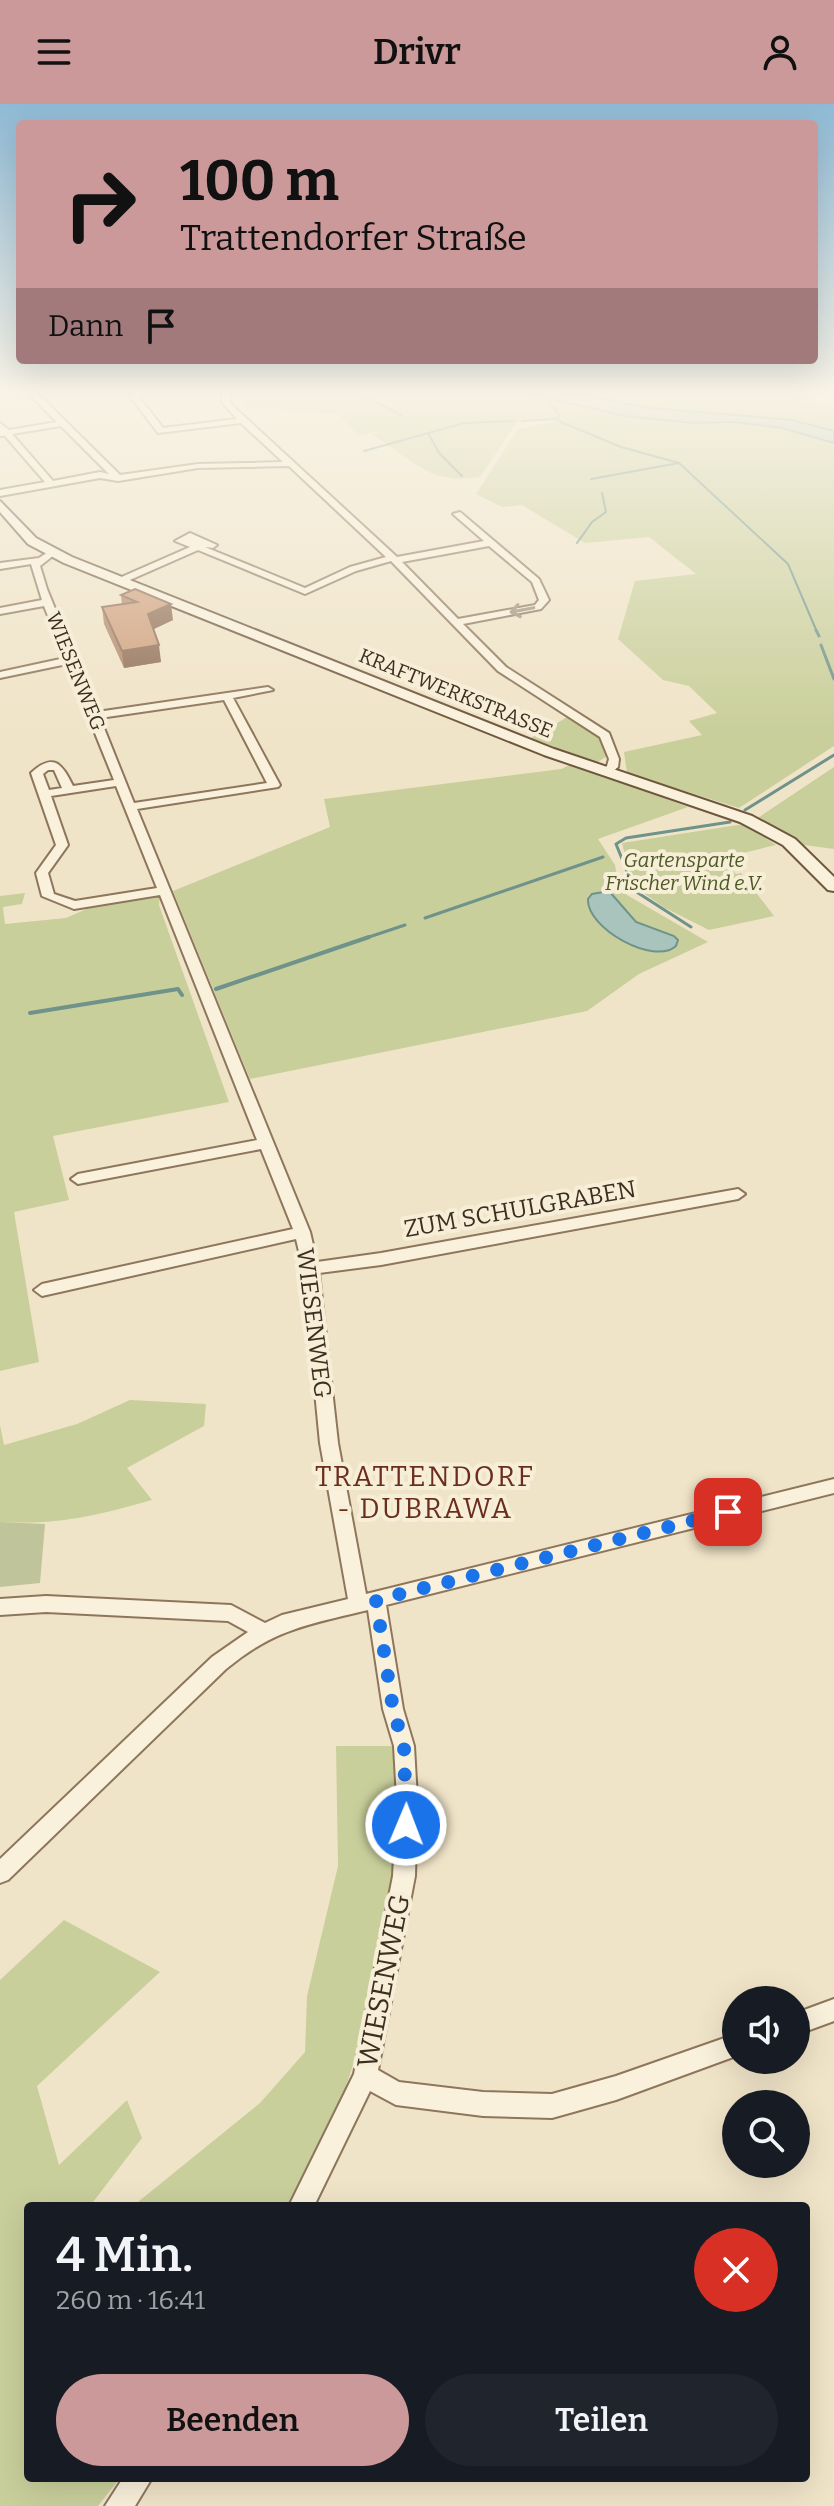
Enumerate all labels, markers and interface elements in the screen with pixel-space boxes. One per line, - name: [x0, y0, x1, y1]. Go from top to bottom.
- icon: menu: [32, 30, 76, 74]
- text: Drivr: [373, 30, 461, 74]
- icon: person: [758, 30, 802, 74]
- text: 100 m: [180, 148, 339, 215]
- icon: right: [48, 152, 152, 256]
- text: Trattendorfer Straße: [180, 216, 527, 260]
- icon: arrive: [139, 304, 183, 348]
- text: Dann: [48, 308, 123, 344]
- one-way arrow: [510, 604, 536, 619]
- street label: WIESENWEG: [41, 608, 111, 734]
- street label: KRAFTWERKSTRASSE: [356, 643, 556, 743]
- park label: Gartensparte Frischer Wind e.V.: [605, 848, 763, 895]
- street label: ZUM SCHULGRABEN: [402, 1175, 638, 1243]
- street label: WIESENWEG: [291, 1246, 337, 1400]
- district label: TRATTENDORF - DUBRAWA: [315, 1460, 535, 1525]
- pin: [694, 1478, 762, 1546]
- icon: arrive: [706, 1490, 750, 1534]
- position arrow: [364, 1783, 448, 1867]
- street label: WIESENWEG: [351, 1892, 416, 2071]
- map controls: [722, 1986, 810, 2178]
- button: sound: [722, 1986, 810, 2074]
- button: search: [722, 2090, 810, 2178]
- text: 4 Min.: [56, 2226, 193, 2284]
- button: close: [694, 2228, 778, 2312]
- text: 260 m · 16:41: [56, 2285, 205, 2316]
- button: Beenden: [56, 2374, 409, 2466]
- button: Teilen: [425, 2374, 778, 2466]

